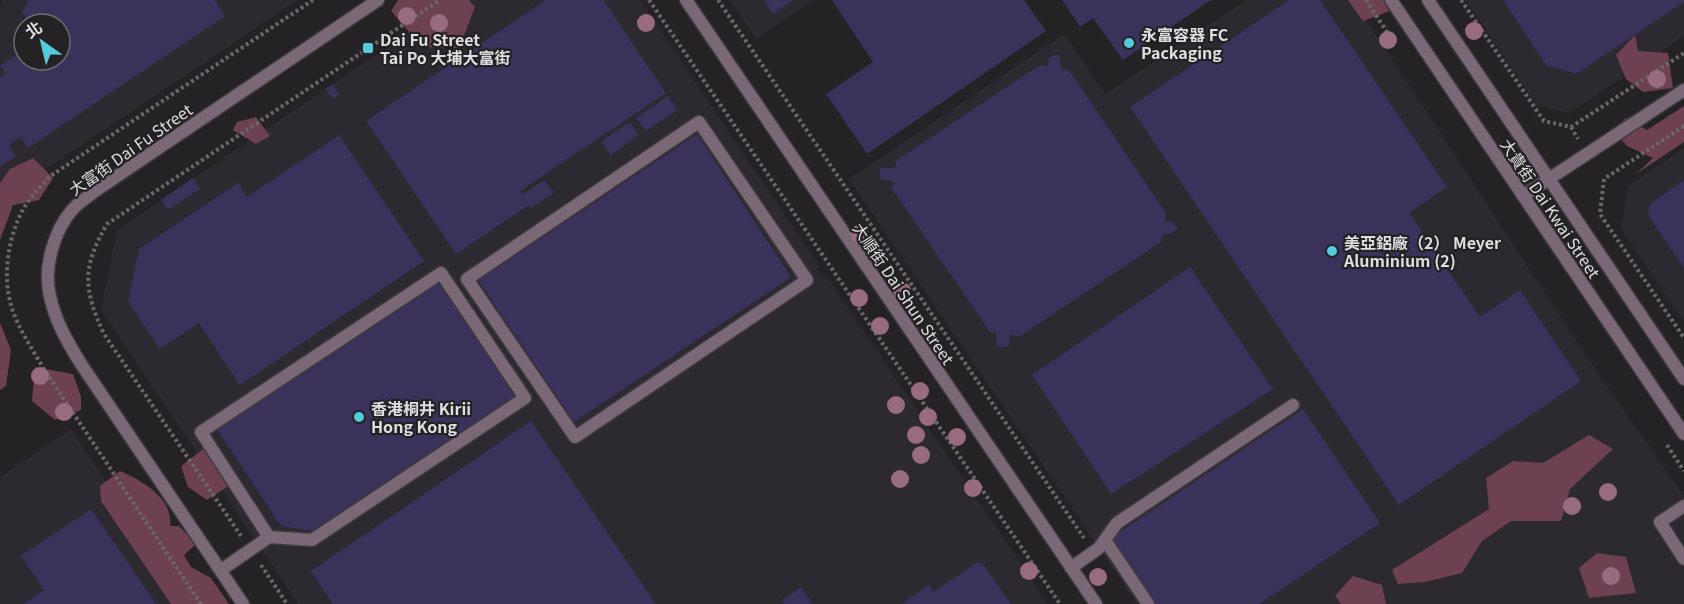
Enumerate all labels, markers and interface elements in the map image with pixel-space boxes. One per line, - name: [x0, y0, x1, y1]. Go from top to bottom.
- north arrow: [12, 12, 72, 72]
- text: 北: [20, 14, 46, 43]
- place label: 永富容器 FC Packaging: [1141, 22, 1229, 64]
- place label: Dai Fu Street Tai Po 大埔大富街: [380, 27, 511, 69]
- marker: 永富容器 FC Packaging: [1122, 36, 1136, 50]
- marker: Dai Fu Street Tai Po 大埔大富街: [361, 41, 375, 55]
- street label: 大富街 Dai Fu Street: [63, 97, 197, 201]
- street label: 大貴街 Dai Kwai Street: [1495, 133, 1607, 283]
- street label: 大順街 Dai Shun Street: [847, 217, 961, 369]
- place label: 美亞鋁廠（2） Meyer Aluminium (2): [1343, 230, 1501, 272]
- marker: 美亞鋁廠（2） Meyer Aluminium (2): [1325, 244, 1339, 258]
- place label: 香港桐井 Kirii Hong Kong: [371, 396, 471, 438]
- marker: 香港桐井 Kirii Hong Kong: [352, 410, 366, 424]

